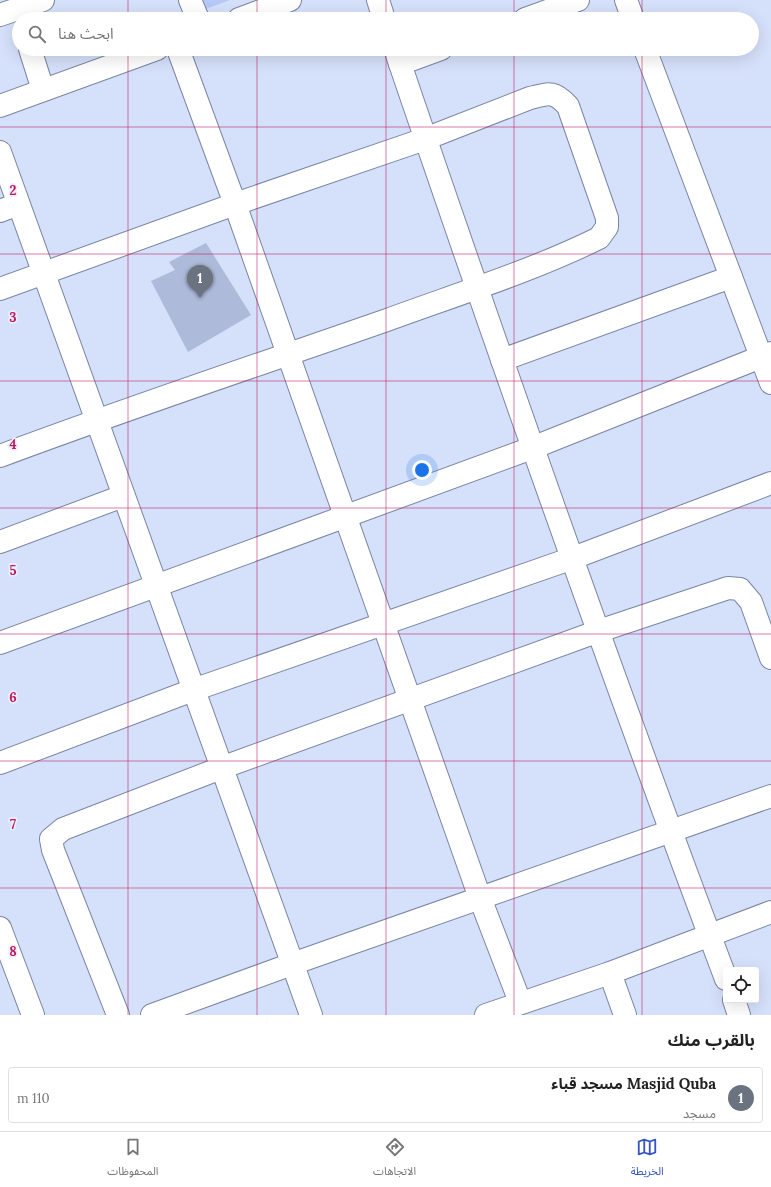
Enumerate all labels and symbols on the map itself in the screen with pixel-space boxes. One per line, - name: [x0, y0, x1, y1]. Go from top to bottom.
- text: 2: [10, 182, 17, 199]
- pin: 1: [187, 265, 213, 298]
- text: 3: [9, 309, 17, 326]
- text: 4: [9, 436, 17, 453]
- your location: [412, 460, 432, 480]
- text: 5: [9, 562, 17, 579]
- text: 6: [9, 689, 17, 706]
- text: 7: [10, 816, 16, 833]
- text: 8: [9, 943, 17, 960]

